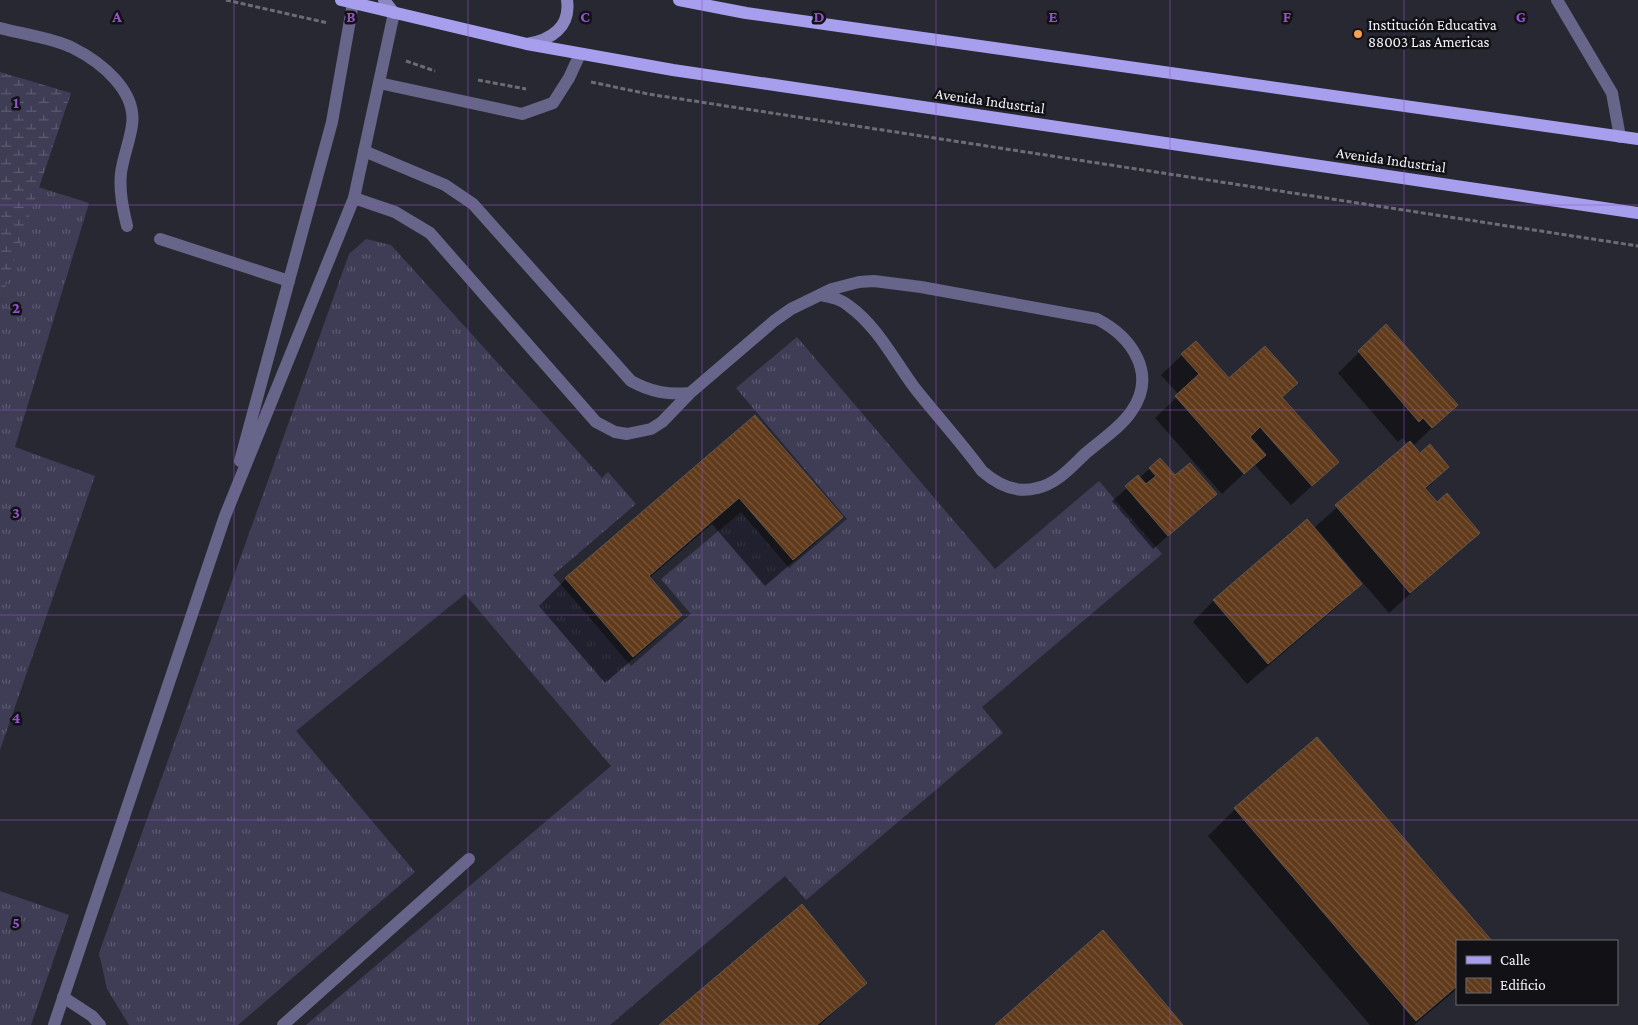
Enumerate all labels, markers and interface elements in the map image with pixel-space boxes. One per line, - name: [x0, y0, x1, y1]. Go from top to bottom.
- text: A: [111, 8, 122, 25]
- text: B: [346, 8, 356, 25]
- text: C: [580, 8, 590, 25]
- text: D: [813, 8, 825, 25]
- text: E: [1048, 8, 1058, 25]
- text: F: [1283, 8, 1292, 25]
- text: G: [1516, 8, 1526, 25]
- place label: Institución Educativa 88003 Las Americas: [1368, 17, 1497, 50]
- marker: Institución Educativa 88003 Las Americas: [1352, 28, 1364, 40]
- street label: Avenida Industrial: [934, 85, 1046, 117]
- text: 1: [13, 94, 19, 111]
- street label: Avenida Industrial: [1335, 144, 1447, 176]
- text: 2: [12, 299, 20, 316]
- text: 3: [12, 504, 20, 521]
- text: 4: [12, 709, 21, 726]
- text: 5: [12, 914, 20, 931]
- legend: [1456, 940, 1618, 1005]
- text: Calle: [1500, 952, 1531, 968]
- text: Edificio: [1500, 977, 1546, 993]

